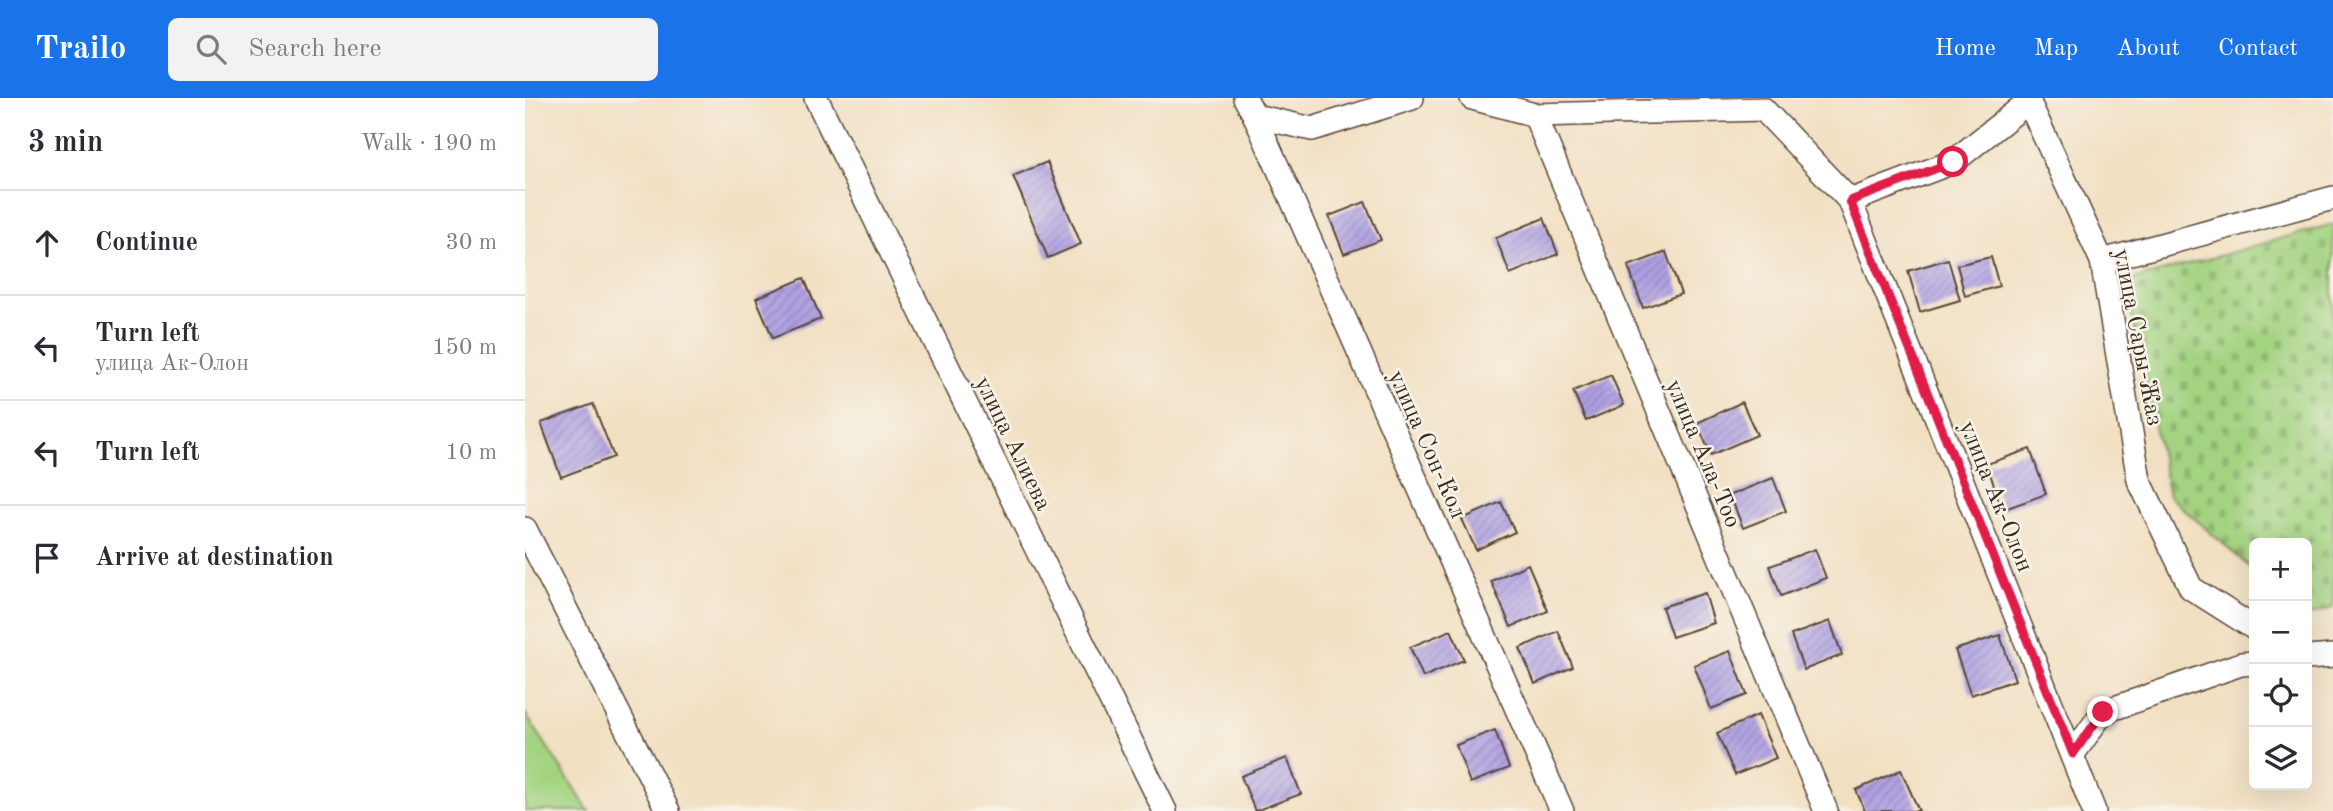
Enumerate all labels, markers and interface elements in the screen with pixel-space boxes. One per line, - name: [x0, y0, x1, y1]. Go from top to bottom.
- search box: [168, 18, 658, 81]
- icon: search: [192, 30, 230, 68]
- text: Trailo: [35, 33, 126, 66]
- text: Search here: [248, 36, 381, 62]
- text: Home: [1935, 37, 1996, 61]
- text: Map: [2034, 37, 2078, 61]
- text: About: [2116, 37, 2180, 61]
- text: Contact: [2218, 37, 2298, 61]
- text: 3 min: [28, 128, 103, 158]
- text: Walk · 190 m: [361, 132, 497, 155]
- route start: [1937, 146, 1968, 177]
- icon: ahead: [28, 224, 66, 262]
- text: Continue: [95, 230, 198, 256]
- text: 30 m: [446, 231, 497, 254]
- street label: улица Сары-Жаз: [2108, 247, 2166, 428]
- text: Turn left: [95, 321, 200, 347]
- icon: left: [28, 329, 66, 367]
- text: 150 m: [432, 336, 497, 359]
- text: улица Ак-Олон: [95, 352, 249, 375]
- street label: улица Сон-Кол: [1383, 367, 1470, 523]
- street label: улица Алиева: [969, 373, 1055, 515]
- street label: улица Ала-Тоо: [1660, 376, 1744, 531]
- street label: улица Ак-Олон: [1954, 418, 2036, 576]
- icon: left: [28, 434, 66, 472]
- text: Turn left: [95, 440, 200, 466]
- text: 10 m: [446, 441, 497, 464]
- map controls: [2249, 538, 2312, 790]
- button: +: [2249, 538, 2312, 601]
- icon: arrive: [28, 539, 66, 577]
- text: Arrive at destination: [95, 545, 334, 571]
- button: −: [2249, 601, 2312, 664]
- button: locate: [2249, 664, 2312, 727]
- route end: [2087, 696, 2118, 727]
- button: layers: [2249, 727, 2312, 790]

